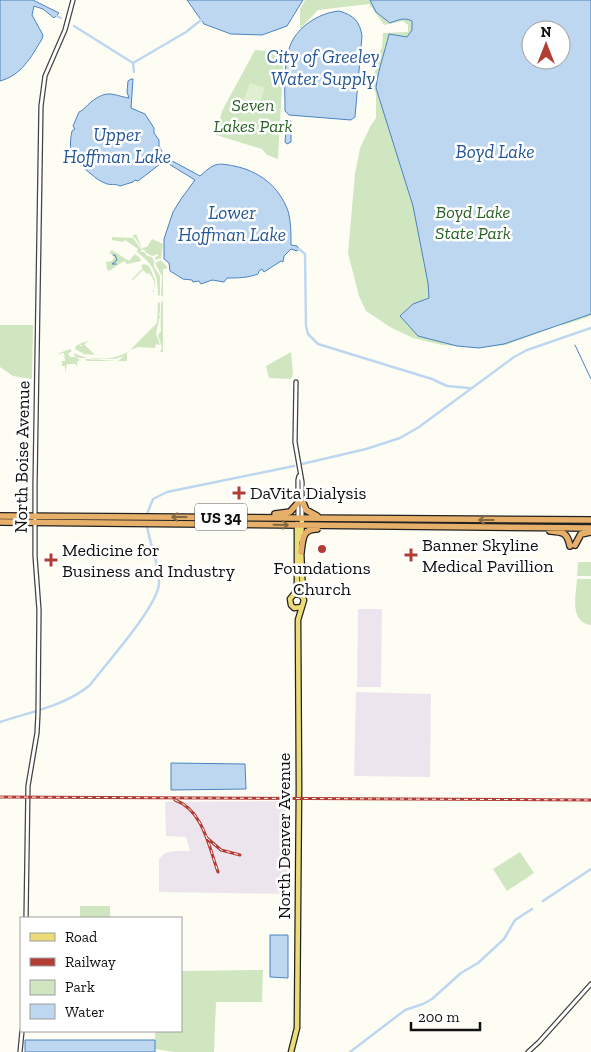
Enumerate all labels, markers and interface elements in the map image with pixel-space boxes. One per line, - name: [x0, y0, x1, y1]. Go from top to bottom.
- north arrow: [521, 20, 571, 70]
- text: N: [541, 24, 552, 41]
- water label: City of Greeley Water Supply: [267, 45, 380, 90]
- park label: Seven Lakes Park: [214, 94, 292, 137]
- water label: Upper Hoffman Lake: [63, 123, 171, 168]
- water label: Boyd Lake: [456, 140, 534, 163]
- water label: Lower Hoffman Lake: [178, 201, 286, 246]
- park label: Boyd Lake State Park: [435, 201, 511, 244]
- street label: North Boise Avenue: [10, 381, 34, 533]
- place label: DaVita Dialysis: [250, 482, 366, 504]
- marker: DaVita Dialysis: [232, 486, 246, 500]
- road number: US 34: [195, 504, 247, 530]
- one-way arrow: [172, 512, 188, 522]
- one-way arrow: [478, 515, 494, 525]
- one-way arrow: [273, 520, 289, 529]
- place label: Banner Skyline Medical Pavillion: [422, 534, 554, 577]
- place label: Medicine for Business and Industry: [62, 539, 236, 582]
- marker: Foundations Church: [316, 543, 328, 555]
- marker: Banner Skyline Medical Pavillion: [404, 548, 418, 562]
- marker: Medicine for Business and Industry: [44, 553, 58, 567]
- place label: Foundations Church: [273, 557, 371, 600]
- street label: North Denver Avenue: [273, 753, 295, 919]
- legend: [20, 917, 182, 1032]
- text: Road: [65, 928, 98, 946]
- text: Railway: [65, 953, 116, 971]
- text: Park: [65, 978, 95, 996]
- scale bar: [411, 1000, 480, 1032]
- text: Water: [65, 1003, 105, 1021]
- text: 200 m: [418, 1008, 459, 1026]

